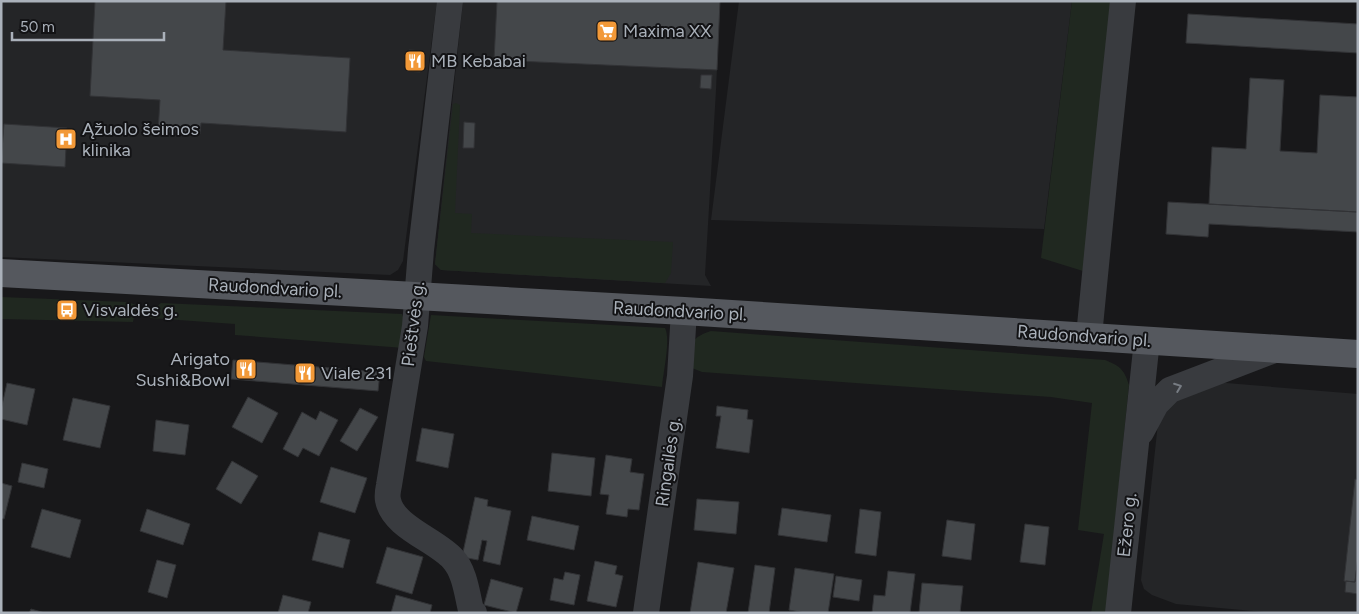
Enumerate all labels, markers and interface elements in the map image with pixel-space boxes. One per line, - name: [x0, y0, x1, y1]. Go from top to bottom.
- scale bar: [12, 10, 165, 42]
- text: 50 m: [20, 18, 55, 36]
- supermarket icon: Maxima XX: [595, 19, 619, 43]
- place label: Maxima XX: [623, 20, 711, 42]
- restaurant icon: MB Kebabai: [403, 49, 427, 73]
- place label: MB Kebabai: [431, 50, 526, 72]
- place label: Ąžuolo šeimos klinika: [82, 118, 199, 161]
- hospital icon: Ąžuolo šeimos klinika: [54, 127, 78, 151]
- street label: Raudondvario pl.: [208, 274, 342, 302]
- street label: Pieštvės g.: [397, 280, 429, 368]
- street label: Raudondvario pl.: [613, 297, 747, 325]
- bus stop icon: Visvaldės g.: [55, 298, 79, 322]
- place label: Visvaldės g.: [83, 299, 178, 321]
- street label: Raudondvario pl.: [1016, 320, 1152, 352]
- place label: Arigato Sushi&Bowl: [135, 348, 230, 391]
- restaurant icon: Arigato Sushi&Bowl: [234, 357, 258, 381]
- restaurant icon: Viale 231: [293, 361, 317, 385]
- place label: Viale 231: [321, 362, 392, 384]
- one-way arrow: [1173, 382, 1181, 392]
- street label: Ringailės g.: [651, 416, 685, 508]
- street label: Ežero g.: [1113, 492, 1141, 558]

